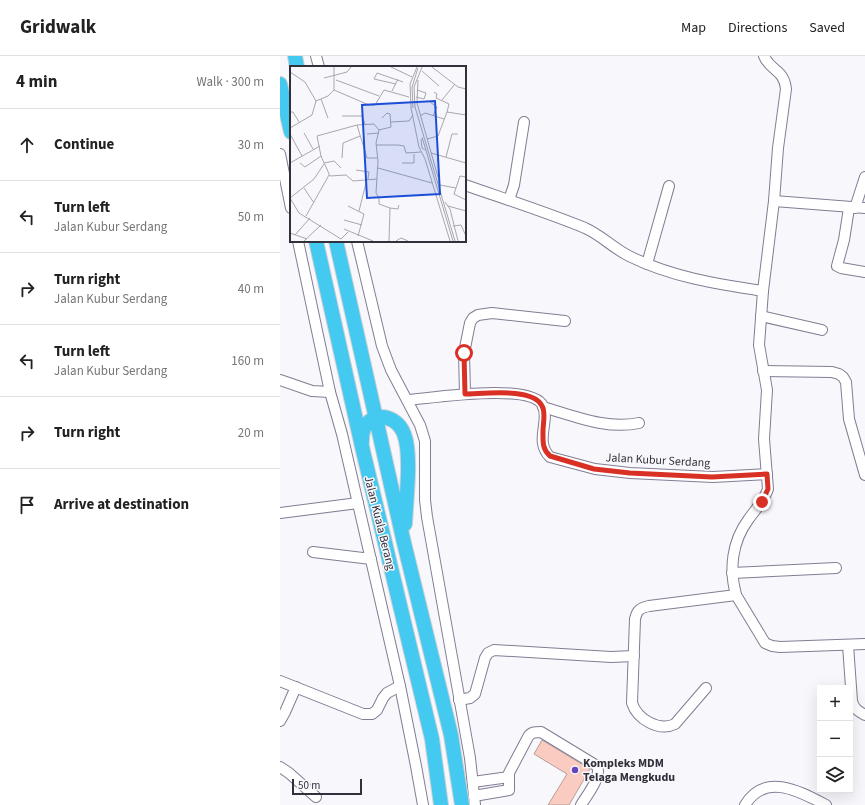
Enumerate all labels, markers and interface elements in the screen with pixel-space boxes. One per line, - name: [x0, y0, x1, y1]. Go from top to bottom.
- text: Gridwalk: [20, 14, 96, 41]
- text: Map: [681, 18, 706, 38]
- text: Directions: [728, 18, 787, 38]
- text: Saved: [809, 18, 845, 38]
- inset map: [290, 66, 466, 242]
- text: 4 min: [16, 70, 57, 94]
- text: Walk · 300 m: [196, 73, 264, 91]
- icon: ahead: [16, 134, 38, 156]
- text: Continue: [54, 134, 114, 155]
- text: 30 m: [238, 136, 264, 154]
- text: Turn left: [54, 197, 110, 218]
- icon: left: [16, 206, 38, 228]
- text: 50 m: [238, 208, 264, 226]
- text: Jalan Kubur Serdang: [54, 218, 167, 236]
- text: Turn right: [54, 269, 120, 290]
- icon: right: [16, 278, 38, 300]
- text: 40 m: [238, 280, 264, 298]
- text: Jalan Kubur Serdang: [54, 290, 167, 308]
- text: Turn left: [54, 341, 110, 362]
- route start: [455, 344, 473, 362]
- icon: left: [16, 350, 38, 372]
- text: 160 m: [231, 352, 264, 370]
- text: Jalan Kubur Serdang: [54, 362, 167, 380]
- icon: right: [16, 422, 38, 444]
- text: Turn right: [54, 422, 120, 443]
- text: 20 m: [238, 424, 264, 442]
- street label: Jalan Kubur Serdang: [605, 449, 711, 472]
- street label: Jalan Kuala Berang: [360, 474, 399, 572]
- route end: [753, 493, 771, 511]
- icon: arrive: [16, 494, 38, 516]
- text: Arrive at destination: [54, 494, 189, 515]
- map controls: [817, 685, 853, 793]
- button: +: [817, 685, 853, 721]
- button: −: [817, 721, 853, 757]
- place label: Kompleks MDM Telaga Mengkudu: [583, 755, 675, 786]
- button: layers: [817, 757, 853, 793]
- marker: Kompleks MDM Telaga Mengkudu: [570, 765, 580, 775]
- scale bar: [292, 777, 362, 796]
- text: 50 m: [298, 778, 320, 793]

